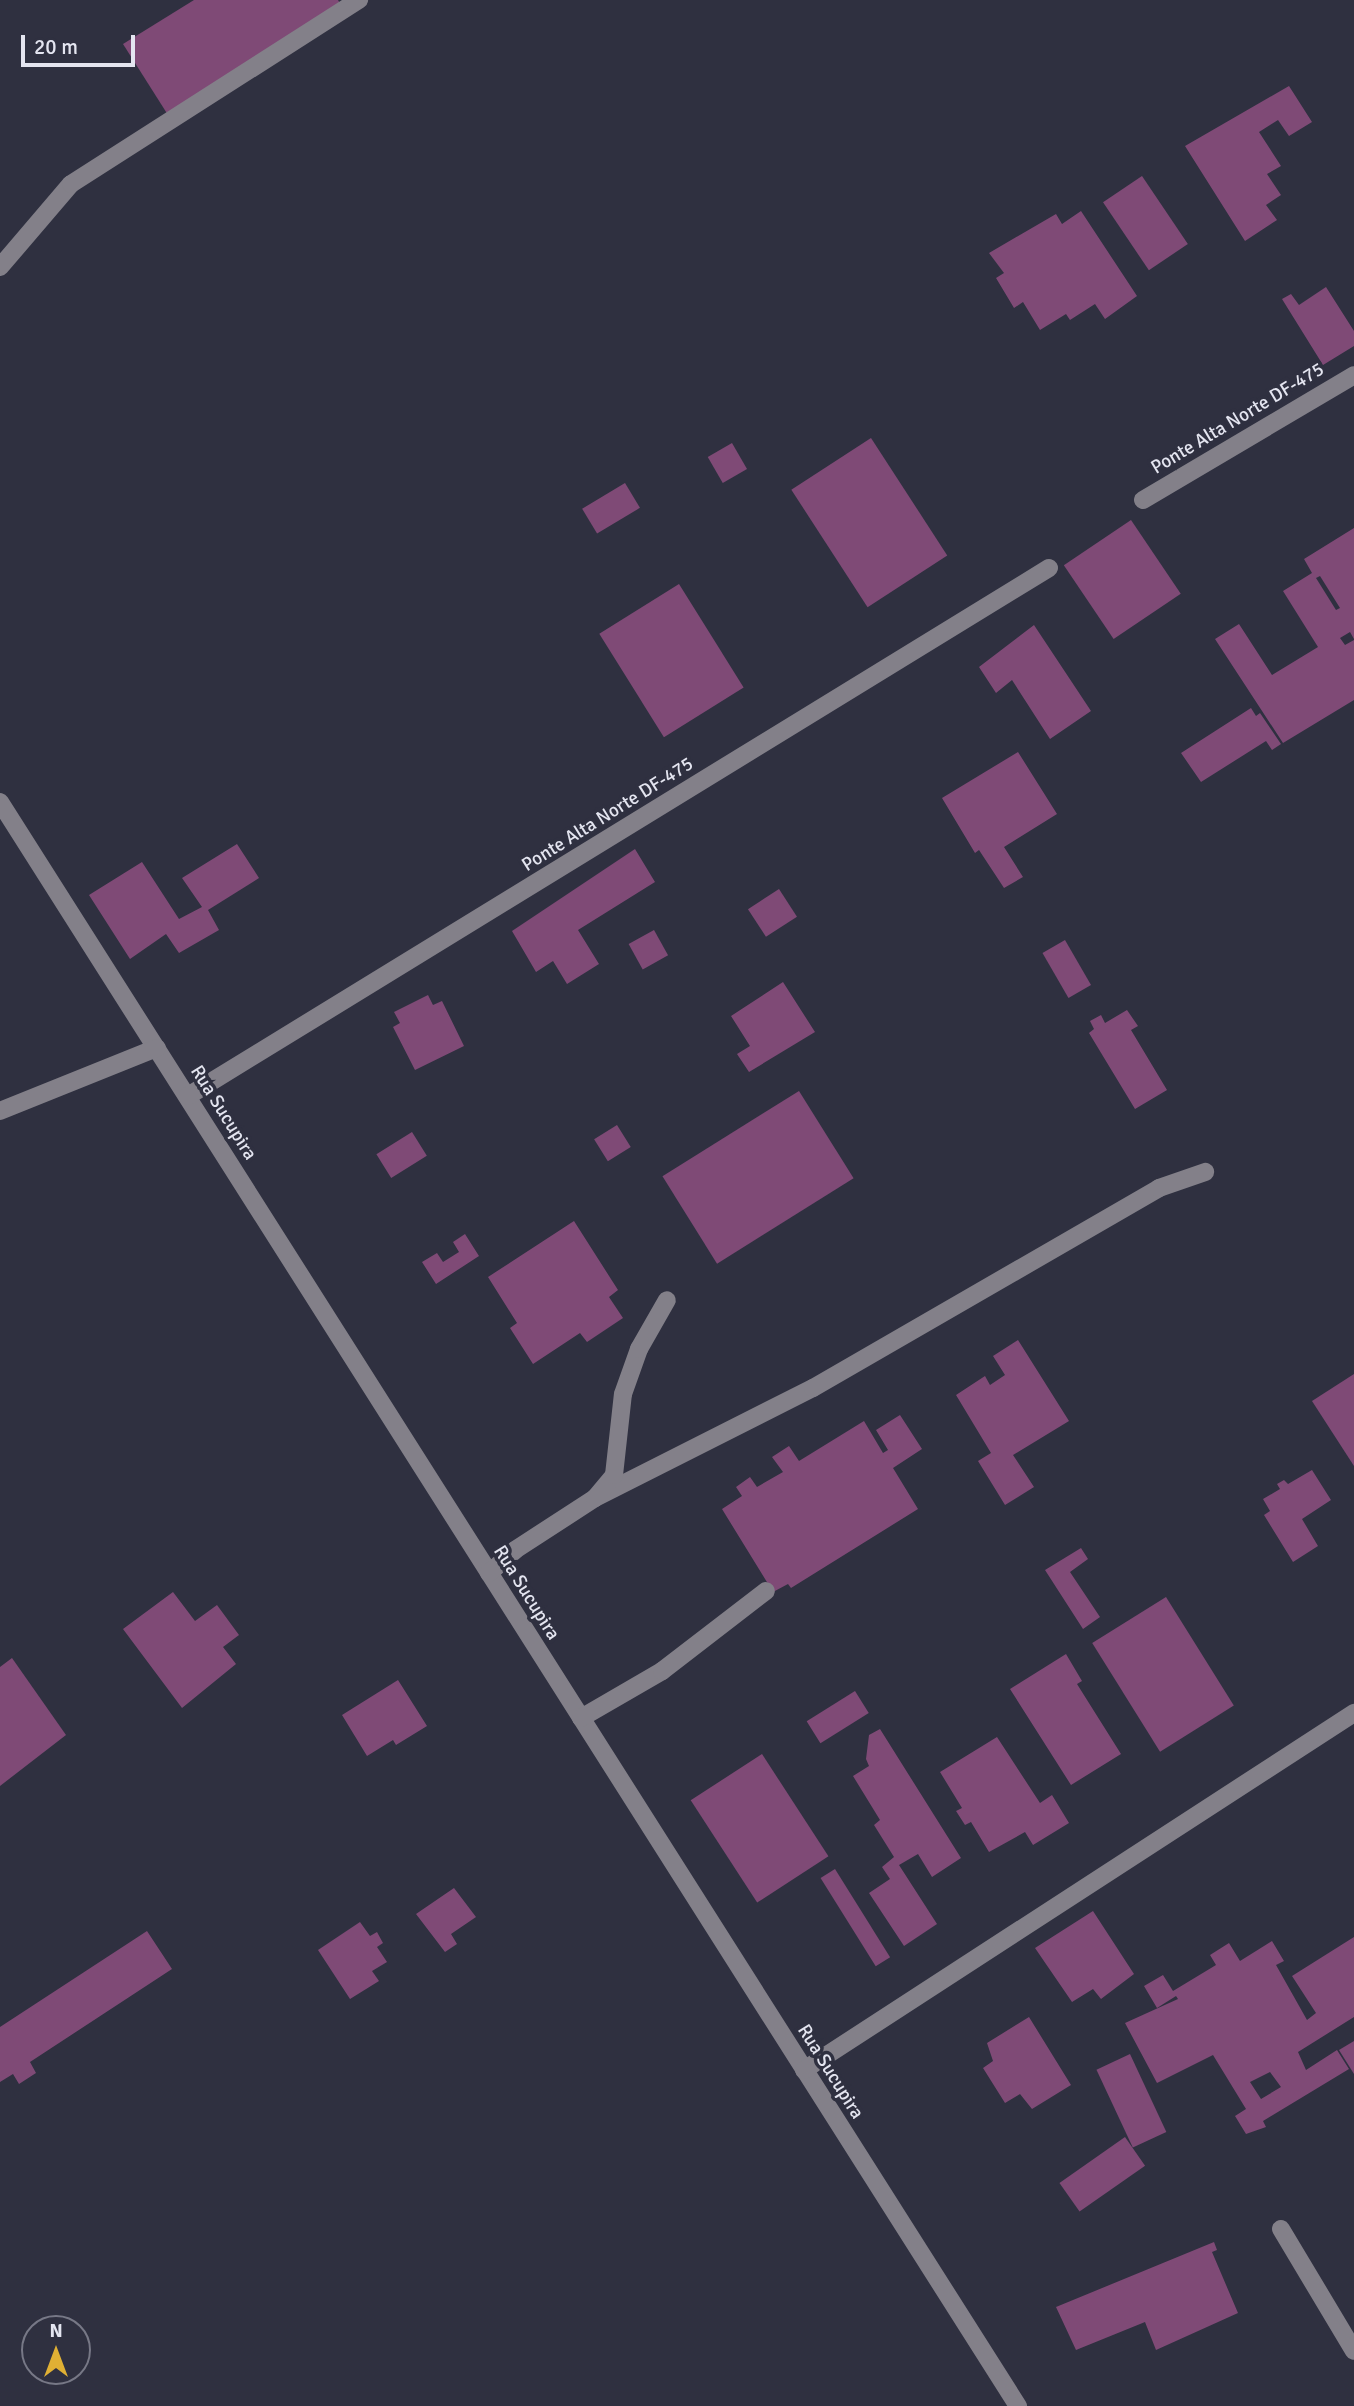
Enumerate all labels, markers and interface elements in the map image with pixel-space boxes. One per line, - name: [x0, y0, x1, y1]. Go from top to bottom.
- scale bar: [24, 21, 138, 65]
- text: 20 m: [34, 34, 78, 60]
- street label: Ponte Alta Norte DF-475: [1147, 358, 1329, 480]
- street label: Ponte Alta Norte DF-475: [518, 753, 698, 877]
- street label: Rua Sucupira: [185, 1062, 261, 1164]
- street label: Rua Sucupira: [488, 1542, 564, 1644]
- street label: Rua Sucupira: [792, 2021, 868, 2123]
- north arrow: [21, 2315, 91, 2385]
- text: N: [49, 2319, 63, 2343]

